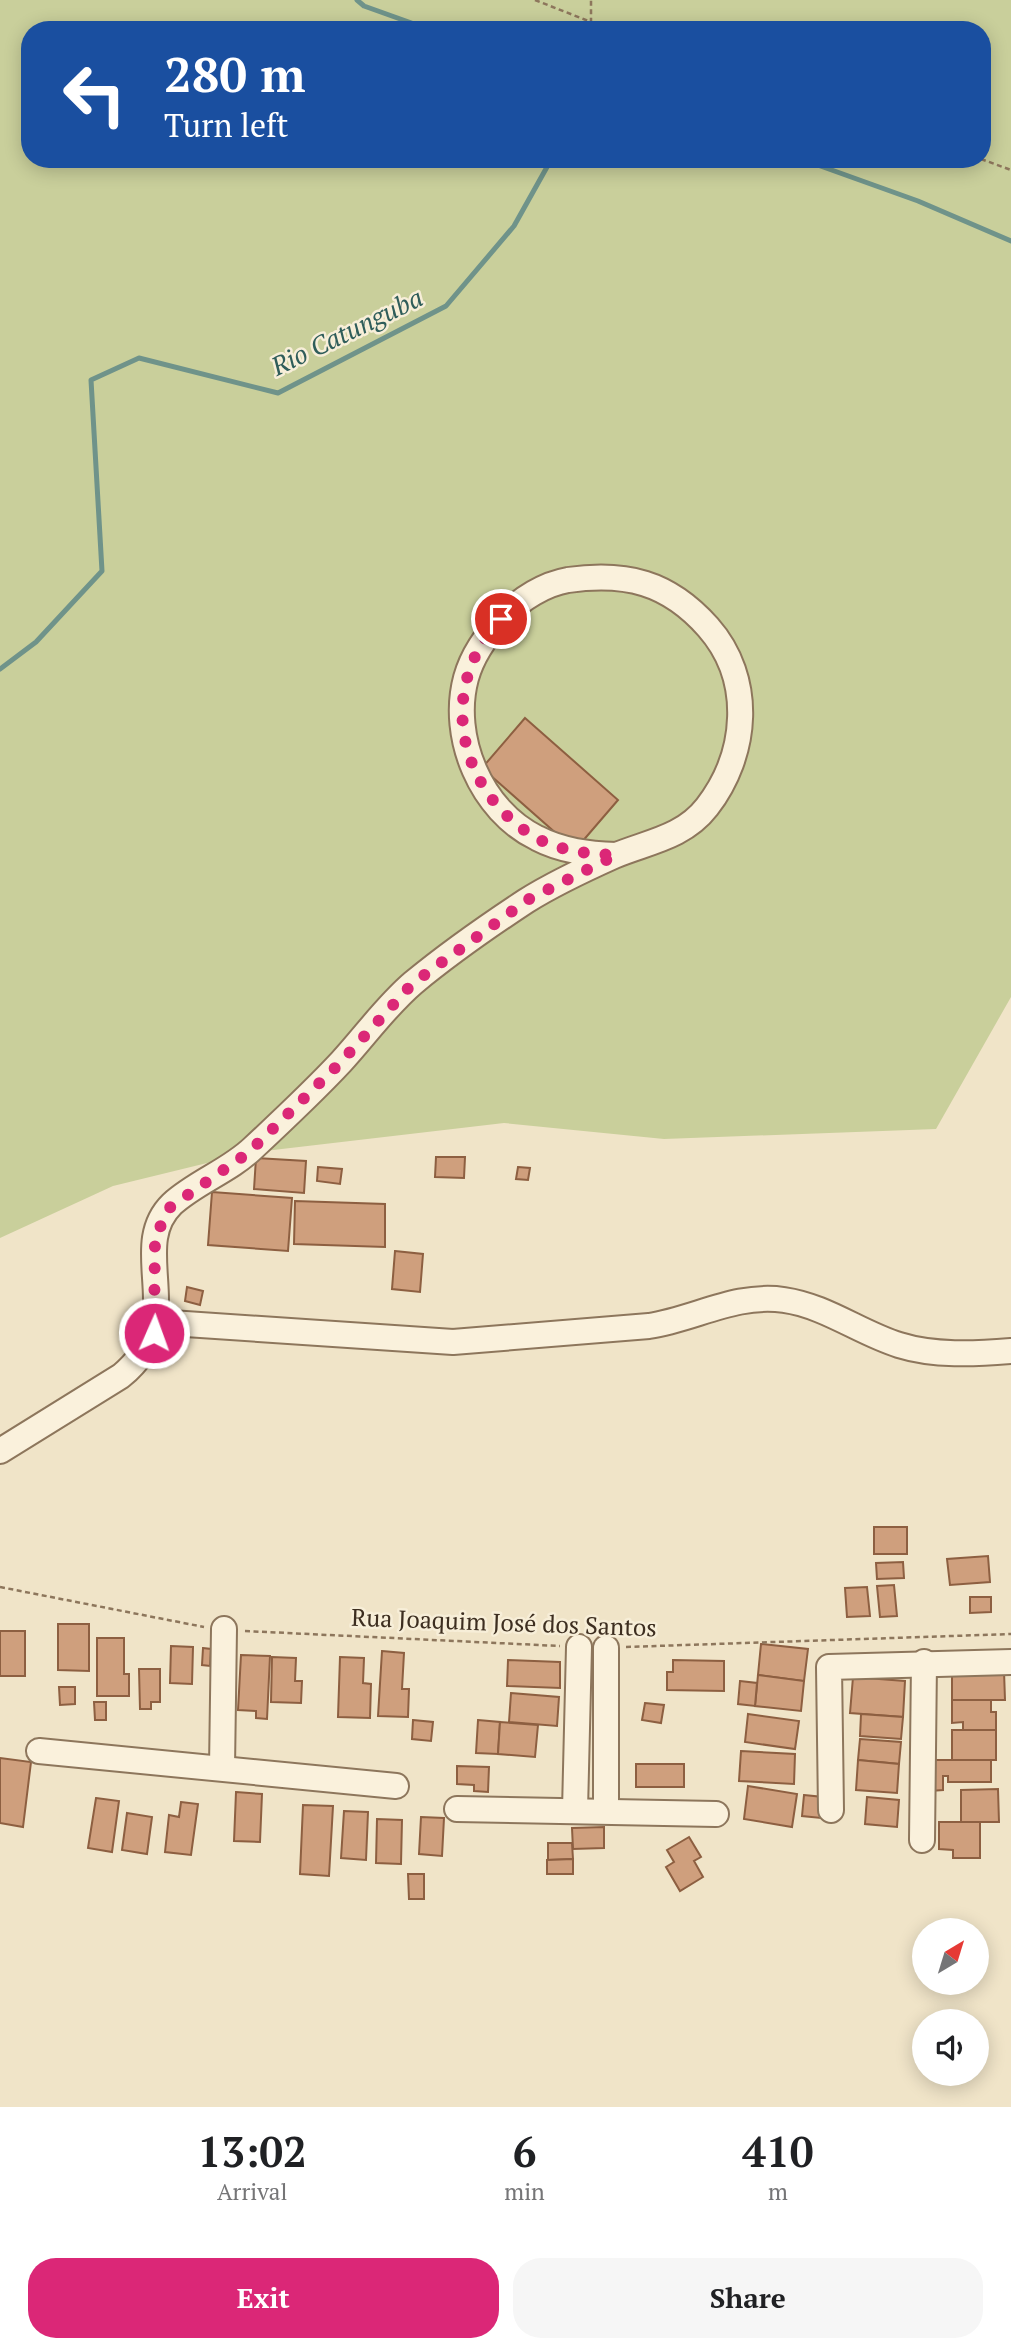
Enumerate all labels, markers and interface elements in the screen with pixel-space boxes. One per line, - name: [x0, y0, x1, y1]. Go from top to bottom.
- text: 280 m: [164, 41, 306, 106]
- icon: left: [49, 49, 140, 140]
- text: Turn left: [164, 104, 288, 146]
- water label: Rio Catunguba: [264, 280, 428, 383]
- pin: [471, 589, 531, 649]
- icon: arrive: [482, 600, 520, 638]
- position arrow: [117, 1296, 191, 1370]
- street label: Rua Joaquim José dos Santos: [351, 1601, 657, 1643]
- north arrow: [912, 1918, 989, 1995]
- map controls: [912, 1918, 989, 2086]
- button: sound: [912, 2009, 989, 2086]
- text: 13:02: [198, 2123, 307, 2179]
- text: 6: [513, 2123, 536, 2179]
- text: 410: [742, 2123, 813, 2179]
- text: Arrival: [217, 2176, 287, 2207]
- text: min: [504, 2176, 545, 2207]
- text: m: [768, 2176, 788, 2207]
- button: Exit: [28, 2258, 499, 2338]
- button: Share: [513, 2258, 983, 2338]

